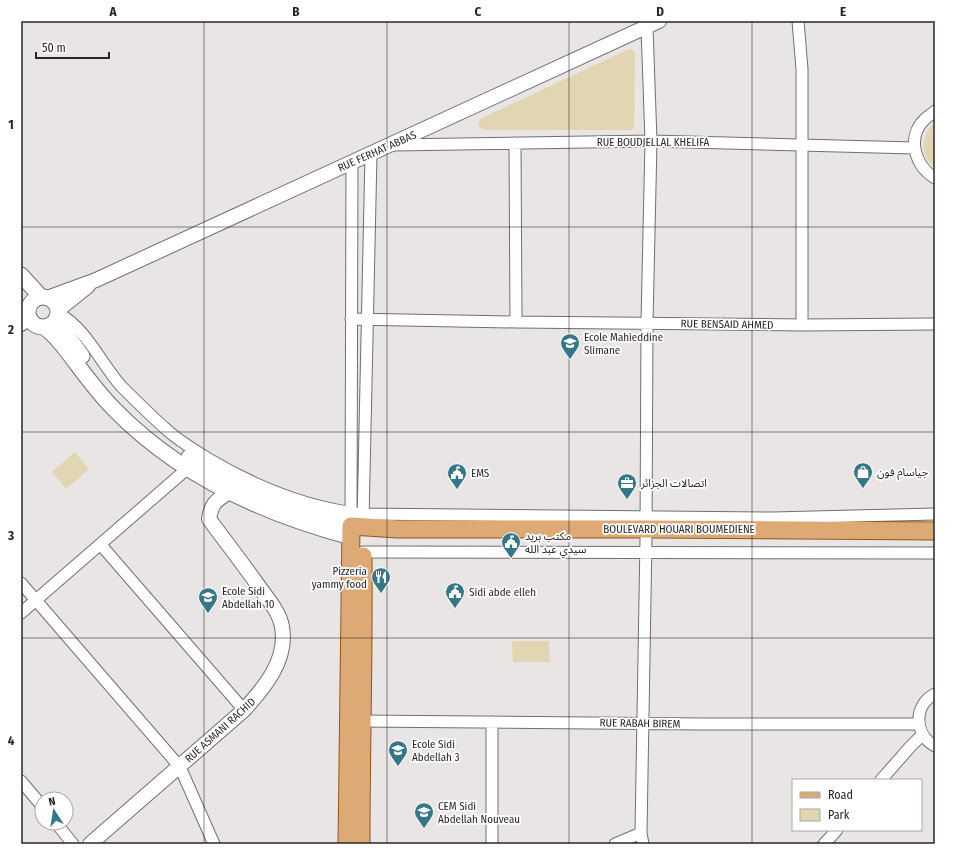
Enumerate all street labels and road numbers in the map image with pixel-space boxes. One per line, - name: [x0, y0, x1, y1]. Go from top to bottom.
- street label: RUE FERHAT ABBAS: [336, 128, 419, 175]
- street label: RUE BOUDJELLAL KHELIFA: [597, 136, 709, 149]
- street label: RUE BENSAID AHMED: [680, 317, 774, 332]
- street label: BOULEVARD HOUARI BOUMEDIENE: [603, 523, 755, 536]
- street label: RUE ASMANI RACHID: [182, 695, 258, 765]
- street label: RUE RABAH BIREM: [599, 716, 681, 731]

